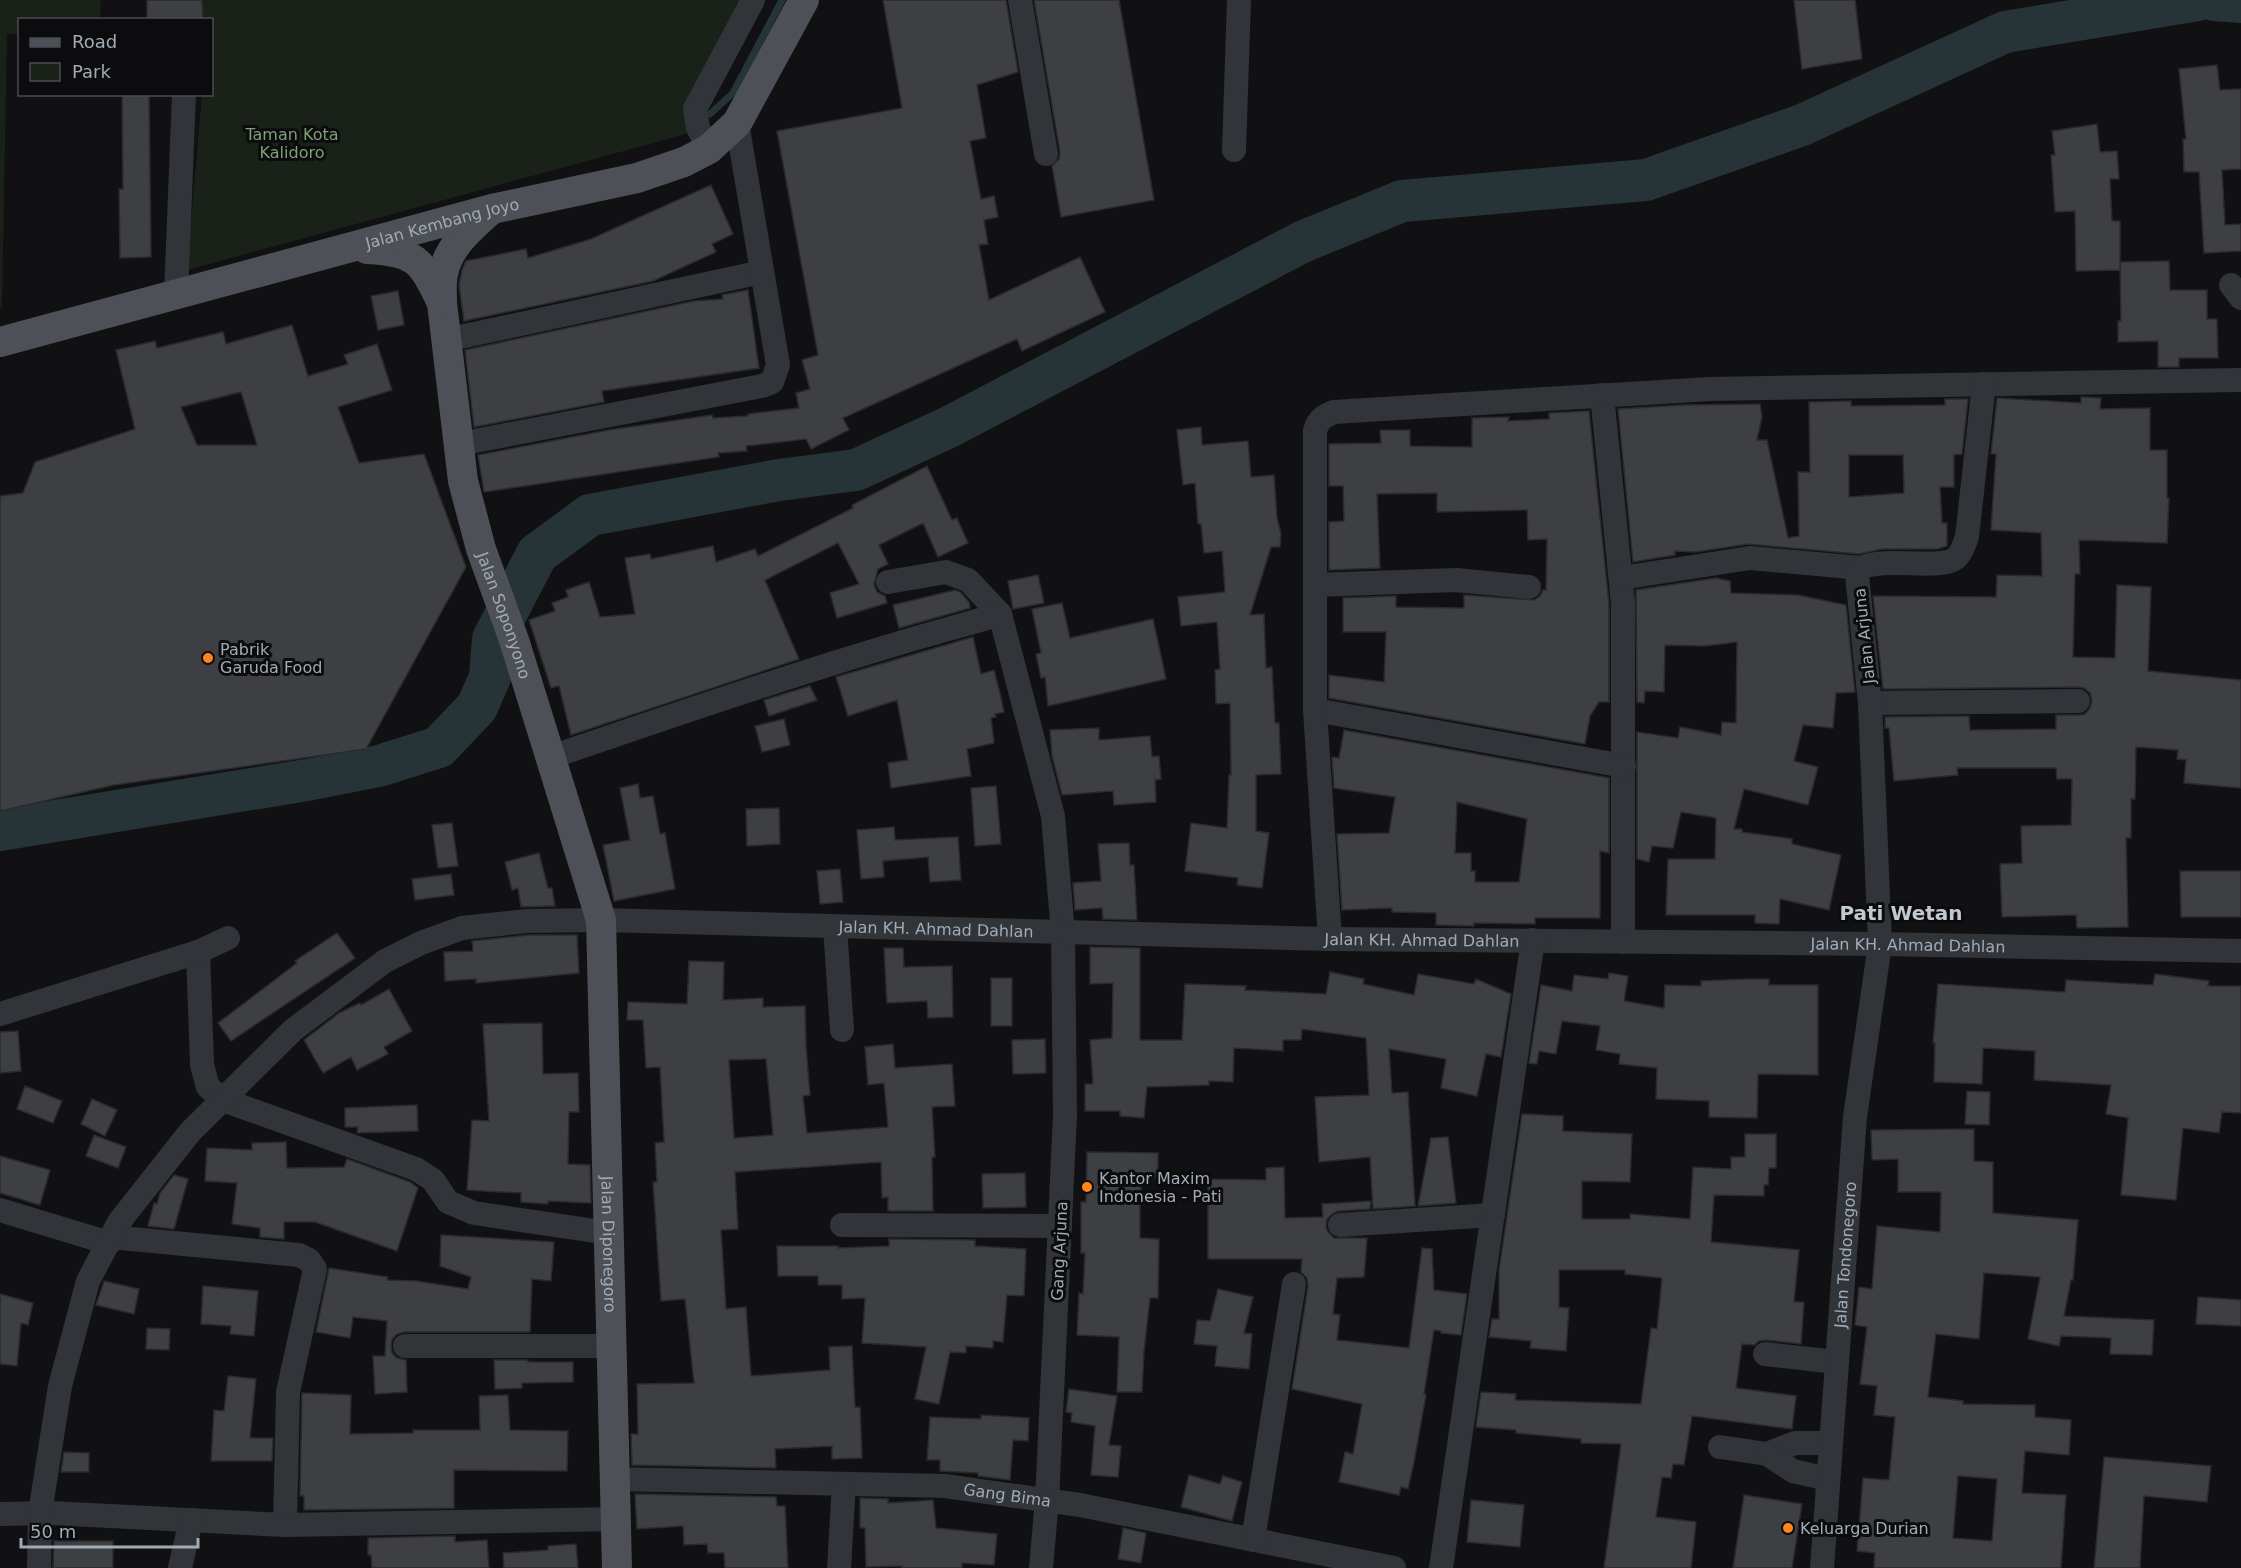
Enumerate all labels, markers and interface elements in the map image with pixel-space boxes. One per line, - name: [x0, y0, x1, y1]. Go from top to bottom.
- legend: [18, 18, 213, 96]
- text: Road: [72, 31, 117, 52]
- text: Park: [72, 61, 111, 82]
- park label: Taman Kota Kalidoro: [244, 125, 339, 162]
- street label: Jalan Kembang Joyo: [362, 194, 521, 253]
- street label: Jalan Soponyono: [473, 548, 535, 681]
- street label: Jalan Arjuna: [1850, 587, 1879, 686]
- place label: Pabrik Garuda Food: [220, 640, 322, 677]
- marker: Pabrik Garuda Food: [201, 651, 215, 665]
- district label: Pati Wetan: [1839, 901, 1963, 925]
- street label: Jalan KH. Ahmad Dahlan: [837, 917, 1034, 941]
- street label: Jalan KH. Ahmad Dahlan: [1323, 930, 1520, 951]
- street label: Jalan KH. Ahmad Dahlan: [1809, 934, 2006, 956]
- place label: Kantor Maxim Indonesia - Pati: [1099, 1169, 1222, 1206]
- street label: Jalan Diponegoro: [597, 1175, 620, 1313]
- marker: Kantor Maxim Indonesia - Pati: [1080, 1180, 1094, 1194]
- street label: Jalan Tondonegoro: [1831, 1181, 1860, 1330]
- street label: Gang Arjuna: [1047, 1201, 1072, 1301]
- street label: Gang Bima: [962, 1480, 1052, 1511]
- scale bar: [21, 1511, 198, 1549]
- place label: Keluarga Durian: [1800, 1519, 1929, 1538]
- text: 50 m: [30, 1521, 76, 1542]
- marker: Keluarga Durian: [1781, 1521, 1795, 1535]

